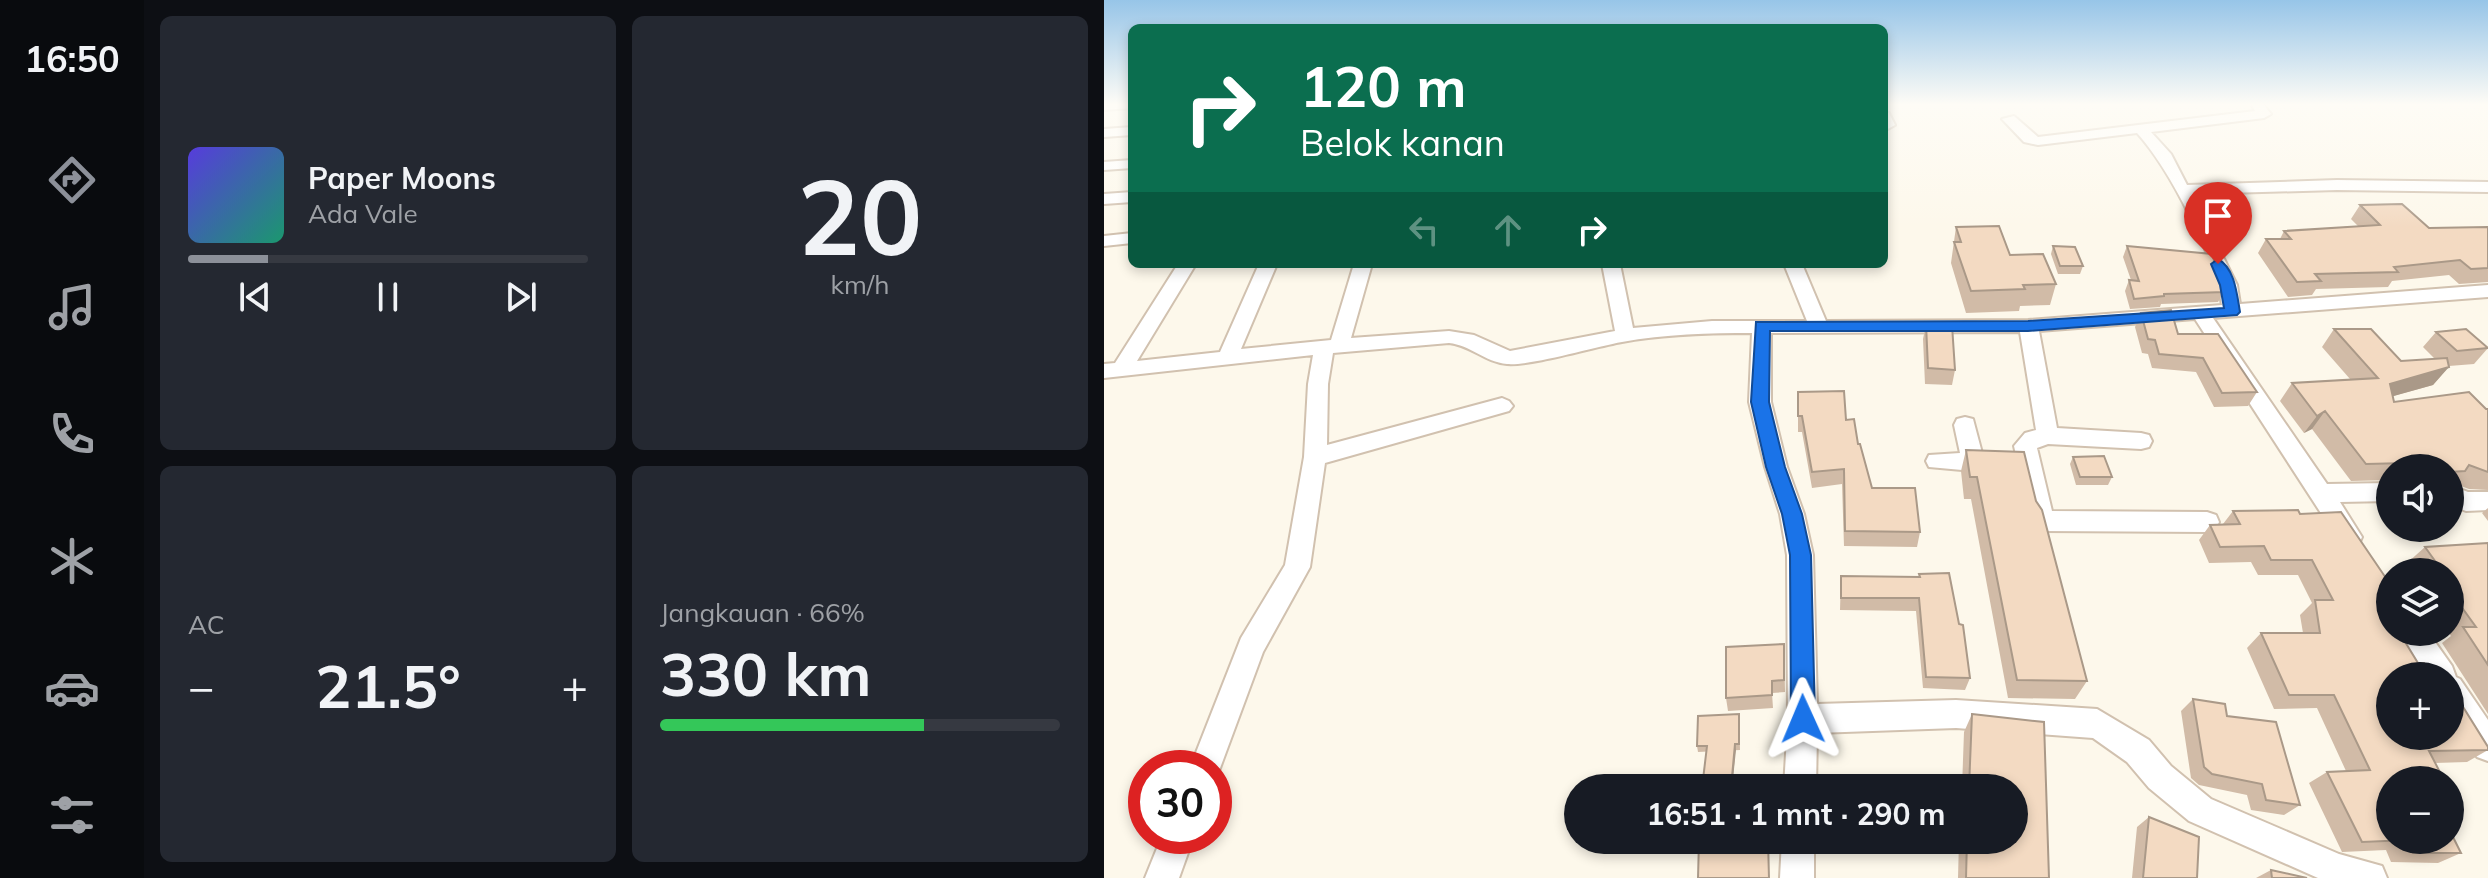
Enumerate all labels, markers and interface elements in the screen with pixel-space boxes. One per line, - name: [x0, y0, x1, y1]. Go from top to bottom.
- text: 16:50: [24, 36, 120, 81]
- text: 120 m: [1300, 51, 1467, 121]
- icon: right: [1168, 56, 1272, 160]
- text: Belok kanan: [1300, 120, 1505, 165]
- text: 20: [798, 150, 922, 281]
- icon: directions: [44, 152, 100, 208]
- text: Paper Moons: [308, 159, 496, 197]
- pin: [2184, 182, 2252, 264]
- icon: arrive: [2196, 194, 2240, 238]
- text: Ada Vale: [308, 197, 418, 230]
- icon: left: [1402, 208, 1446, 252]
- icon: ahead: [1486, 208, 1530, 252]
- icon: right: [1570, 208, 1614, 252]
- text: km/h: [831, 268, 889, 301]
- icon: previous: [233, 275, 277, 319]
- icon: pause: [366, 275, 410, 319]
- icon: next: [499, 275, 543, 319]
- icon: music: [44, 279, 100, 335]
- icon: phone: [44, 406, 100, 462]
- map controls: [2376, 454, 2464, 854]
- button: sound: [2376, 454, 2464, 542]
- icon: climate: [44, 533, 100, 589]
- button: layers: [2376, 558, 2464, 646]
- text: Jangkauan · 66%: [660, 596, 865, 629]
- text: AC: [188, 608, 225, 641]
- text: 330 km: [660, 636, 872, 711]
- text: 21.5°: [315, 648, 461, 723]
- text: −: [188, 659, 214, 714]
- text: +: [562, 659, 588, 714]
- icon: car: [44, 660, 100, 716]
- button: +: [2376, 662, 2464, 750]
- position arrow: [1761, 677, 1845, 761]
- speed limit sign: 30: [1128, 750, 1232, 854]
- button: −: [2376, 766, 2464, 854]
- icon: filters: [44, 787, 100, 843]
- text: 16:51 · 1 mnt · 290 m: [1646, 795, 1946, 833]

